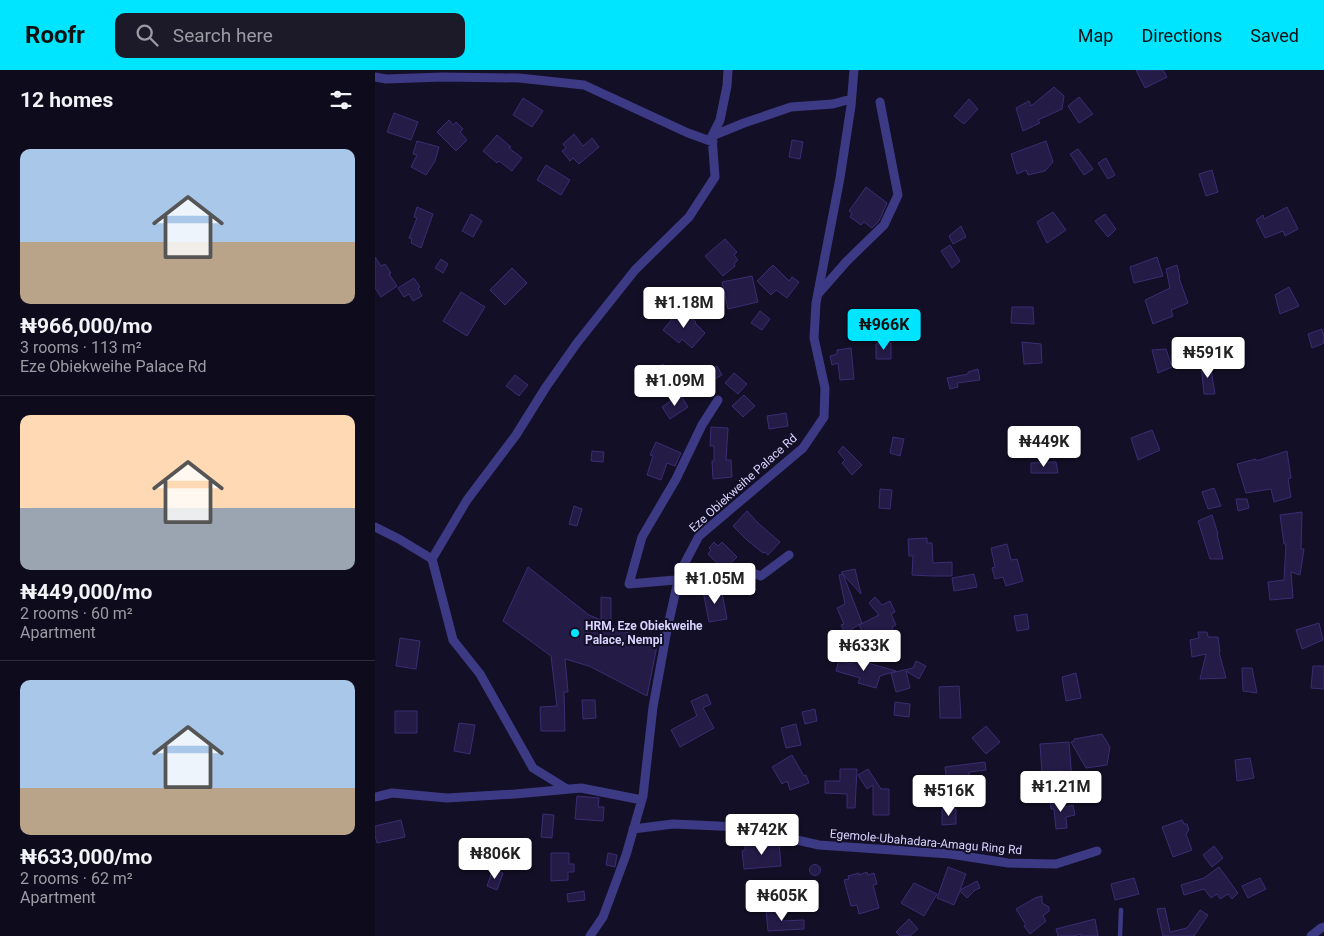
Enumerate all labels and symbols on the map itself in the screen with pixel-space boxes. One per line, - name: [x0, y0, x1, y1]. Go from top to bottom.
- pin: ₦1.18M: [643, 286, 725, 329]
- pin: ₦966K: [849, 308, 919, 351]
- pin: ₦591K: [1173, 336, 1243, 379]
- pin: ₦1.09M: [634, 364, 716, 407]
- pin: ₦449K: [1009, 426, 1079, 468]
- street label: Eze Obiekweihe Palace Rd: [686, 431, 800, 535]
- pin: ₦1.05M: [674, 562, 756, 605]
- place label: HRM, Eze Obiekweihe Palace, Nempi: [585, 619, 703, 647]
- marker: HRM, Eze Obiekweihe Palace, Nempi: [569, 627, 581, 639]
- pin: ₦633K: [829, 630, 899, 672]
- pin: ₦1.21M: [1020, 770, 1102, 813]
- pin: ₦516K: [914, 774, 984, 817]
- pin: ₦742K: [727, 814, 797, 856]
- street label: Egemole-Ubahadara-Amagu Ring Rd: [829, 827, 1023, 857]
- pin: ₦806K: [460, 838, 530, 880]
- pin: ₦605K: [747, 880, 817, 922]

